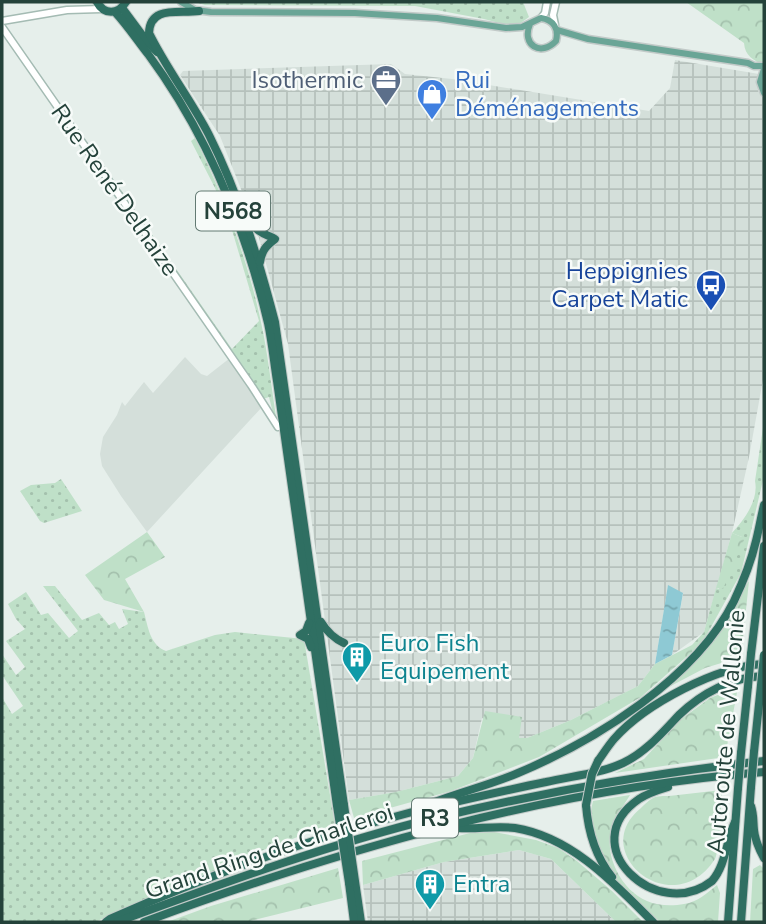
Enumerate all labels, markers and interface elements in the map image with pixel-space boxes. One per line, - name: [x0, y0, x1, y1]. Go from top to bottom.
- office icon: Isothermic: [369, 63, 403, 107]
- place label: Isothermic: [251, 64, 363, 96]
- place label: Rui Déménagements: [455, 64, 639, 124]
- shop icon: Rui Déménagements: [415, 77, 449, 121]
- street label: Rue René Delhaize: [44, 98, 186, 282]
- road number: N568: [196, 192, 270, 230]
- place label: Heppignies Carpet Matic: [551, 255, 688, 315]
- bus stop icon: Heppignies Carpet Matic: [694, 268, 728, 312]
- street label: Autoroute de Wallonie: [699, 608, 753, 856]
- place label: Euro Fish Equipement: [380, 627, 510, 687]
- building icon: Euro Fish Equipement: [340, 640, 374, 684]
- street label: Grand Ring de Charleroi: [141, 796, 397, 906]
- road number: R3: [412, 798, 458, 838]
- building icon: Entra: [413, 867, 447, 911]
- place label: Entra: [453, 868, 510, 900]

